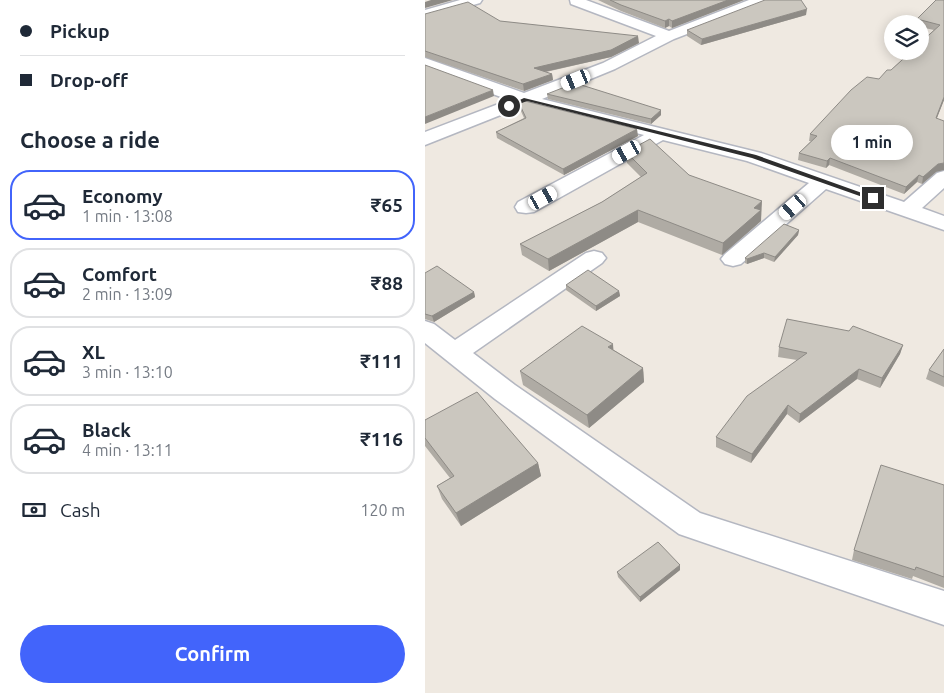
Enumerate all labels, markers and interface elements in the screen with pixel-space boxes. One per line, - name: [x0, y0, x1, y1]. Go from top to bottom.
- map controls: [884, 15, 929, 60]
- button: layers: [884, 15, 929, 60]
- text: Pickup: [50, 20, 110, 42]
- car: [559, 67, 592, 93]
- text: Drop-off: [50, 69, 128, 91]
- route start: [498, 95, 520, 117]
- callout: 1 min: [832, 126, 914, 160]
- text: Choose a ride: [20, 127, 160, 152]
- text: 1 min: [852, 133, 892, 151]
- car: [610, 138, 643, 166]
- icon: car: [22, 183, 67, 228]
- car: [526, 184, 559, 212]
- text: Economy: [82, 185, 163, 207]
- route end: [862, 187, 884, 209]
- car: [776, 191, 809, 223]
- text: ₹65: [371, 194, 403, 216]
- text: 1 min · 13:08: [82, 207, 173, 225]
- icon: car: [22, 261, 67, 306]
- text: Comfort: [82, 263, 157, 285]
- text: ₹88: [371, 272, 403, 294]
- text: 2 min · 13:09: [82, 285, 173, 303]
- icon: car: [22, 339, 67, 384]
- text: XL: [82, 341, 105, 363]
- text: ₹111: [360, 350, 403, 372]
- text: 3 min · 13:10: [82, 363, 173, 381]
- icon: car: [22, 417, 67, 462]
- text: Black: [82, 419, 131, 441]
- text: ₹116: [360, 428, 403, 450]
- text: 4 min · 13:11: [82, 441, 173, 459]
- icon: cash: [20, 496, 48, 524]
- text: Cash: [60, 499, 101, 521]
- text: 120 m: [360, 501, 405, 519]
- button: Confirm: [20, 625, 405, 683]

